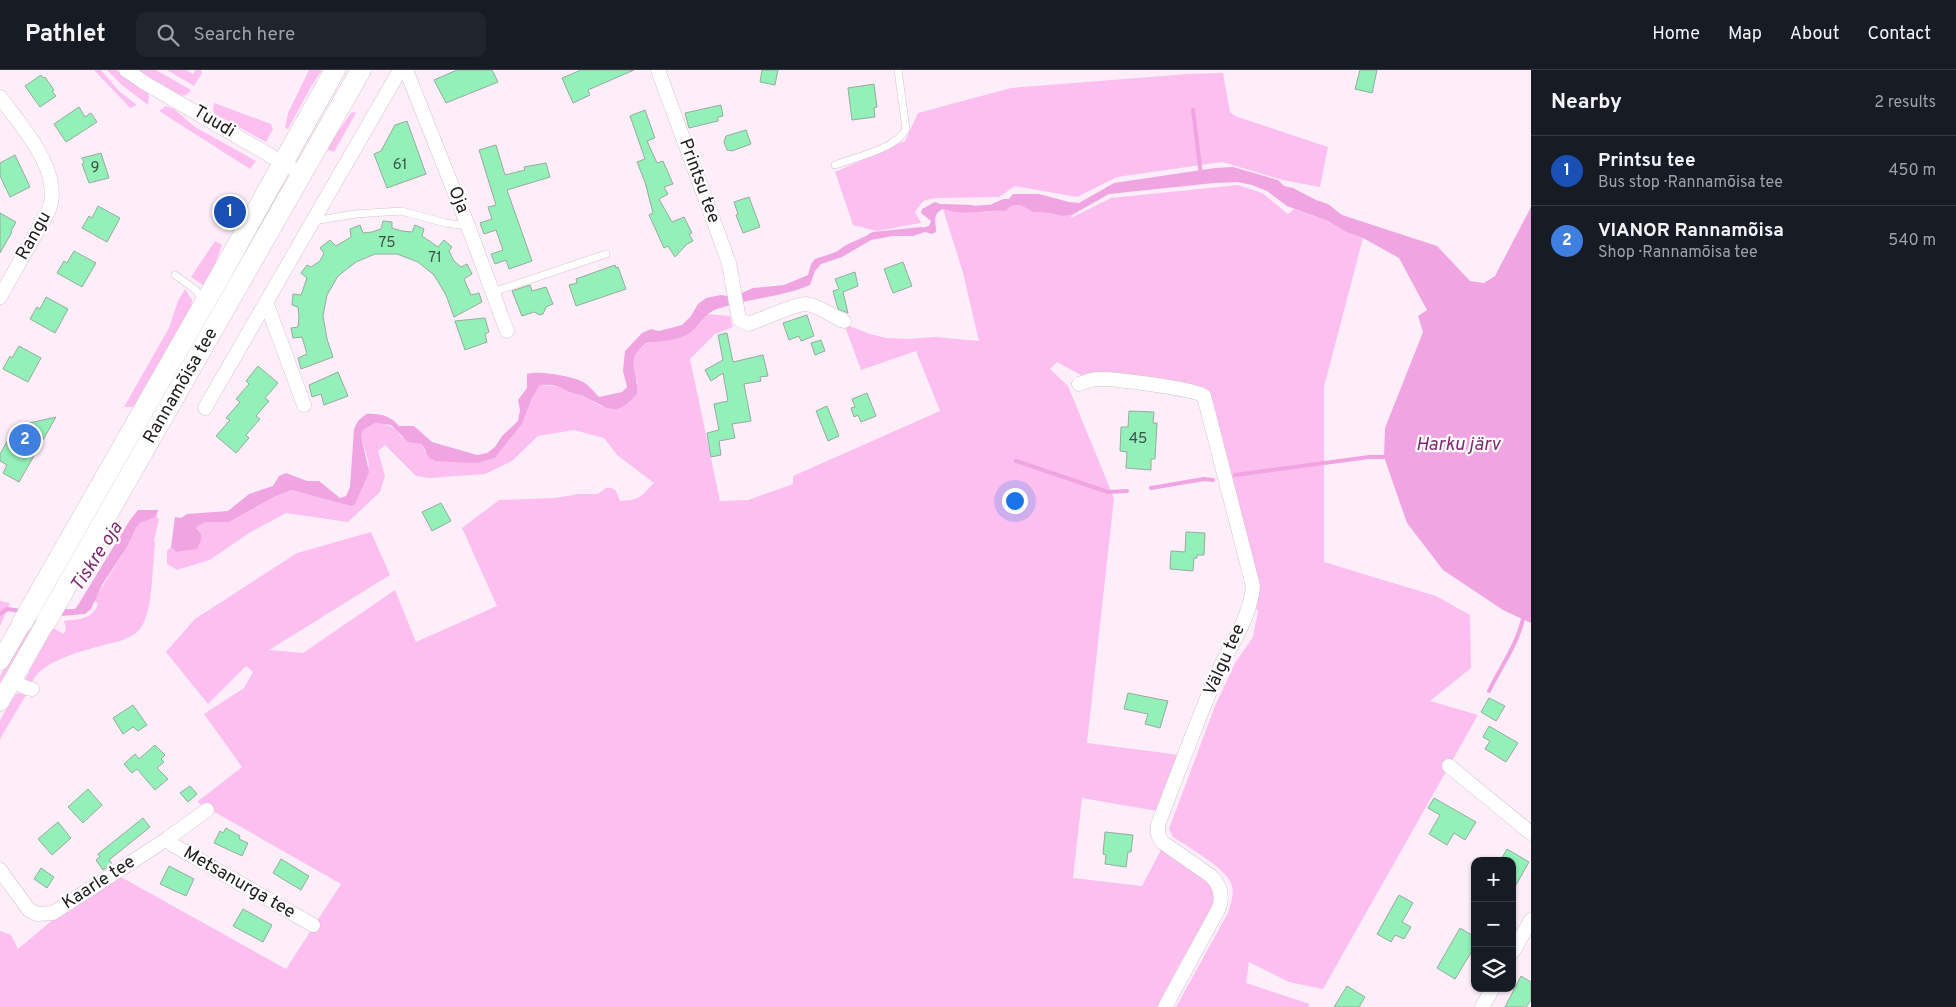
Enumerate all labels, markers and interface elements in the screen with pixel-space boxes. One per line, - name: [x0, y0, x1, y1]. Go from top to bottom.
- search box: [136, 12, 486, 57]
- text: Pathlet: [25, 20, 106, 50]
- icon: search: [154, 21, 182, 49]
- text: Search here: [194, 23, 295, 47]
- text: Home: [1652, 23, 1700, 46]
- text: Map: [1728, 23, 1762, 46]
- text: About: [1790, 23, 1839, 46]
- text: Contact: [1867, 23, 1931, 46]
- text: Nearby: [1551, 89, 1622, 116]
- text: 2 results: [1874, 93, 1936, 113]
- street label: Tuudi: [189, 101, 239, 143]
- street label: Printsu tee: [673, 136, 725, 226]
- text: Printsu tee: [1598, 149, 1696, 173]
- house number: 61: [393, 156, 407, 175]
- house number: 9: [91, 159, 99, 178]
- text: 1: [1564, 161, 1570, 181]
- text: 450 m: [1889, 161, 1936, 181]
- text: Bus stop · Rannamõisa tee: [1598, 173, 1783, 193]
- street label: Oja: [442, 183, 474, 217]
- pin: 1: [214, 193, 246, 231]
- street label: Rangu: [11, 208, 57, 264]
- text: VIANOR Rannamõisa: [1598, 219, 1784, 243]
- text: 2: [1562, 231, 1572, 251]
- text: 540 m: [1888, 231, 1936, 251]
- house number: 75: [378, 234, 396, 253]
- text: Shop · Rannamõisa tee: [1598, 243, 1758, 263]
- house number: 71: [428, 249, 442, 268]
- street label: Rannamõisa tee: [139, 324, 223, 448]
- pin: 2: [9, 421, 41, 459]
- house number: 45: [1129, 430, 1147, 449]
- water label: Harku järv: [1416, 433, 1502, 457]
- your location: [1002, 488, 1028, 514]
- water label: Tiskre oja: [65, 517, 129, 597]
- street label: Välgu tee: [1199, 621, 1251, 699]
- street label: Metsanurga tee: [179, 842, 299, 924]
- street label: Kaarle tee: [58, 851, 140, 915]
- map controls: [1471, 857, 1516, 992]
- button: +: [1471, 857, 1516, 902]
- button: −: [1471, 902, 1516, 947]
- button: layers: [1471, 947, 1516, 992]

